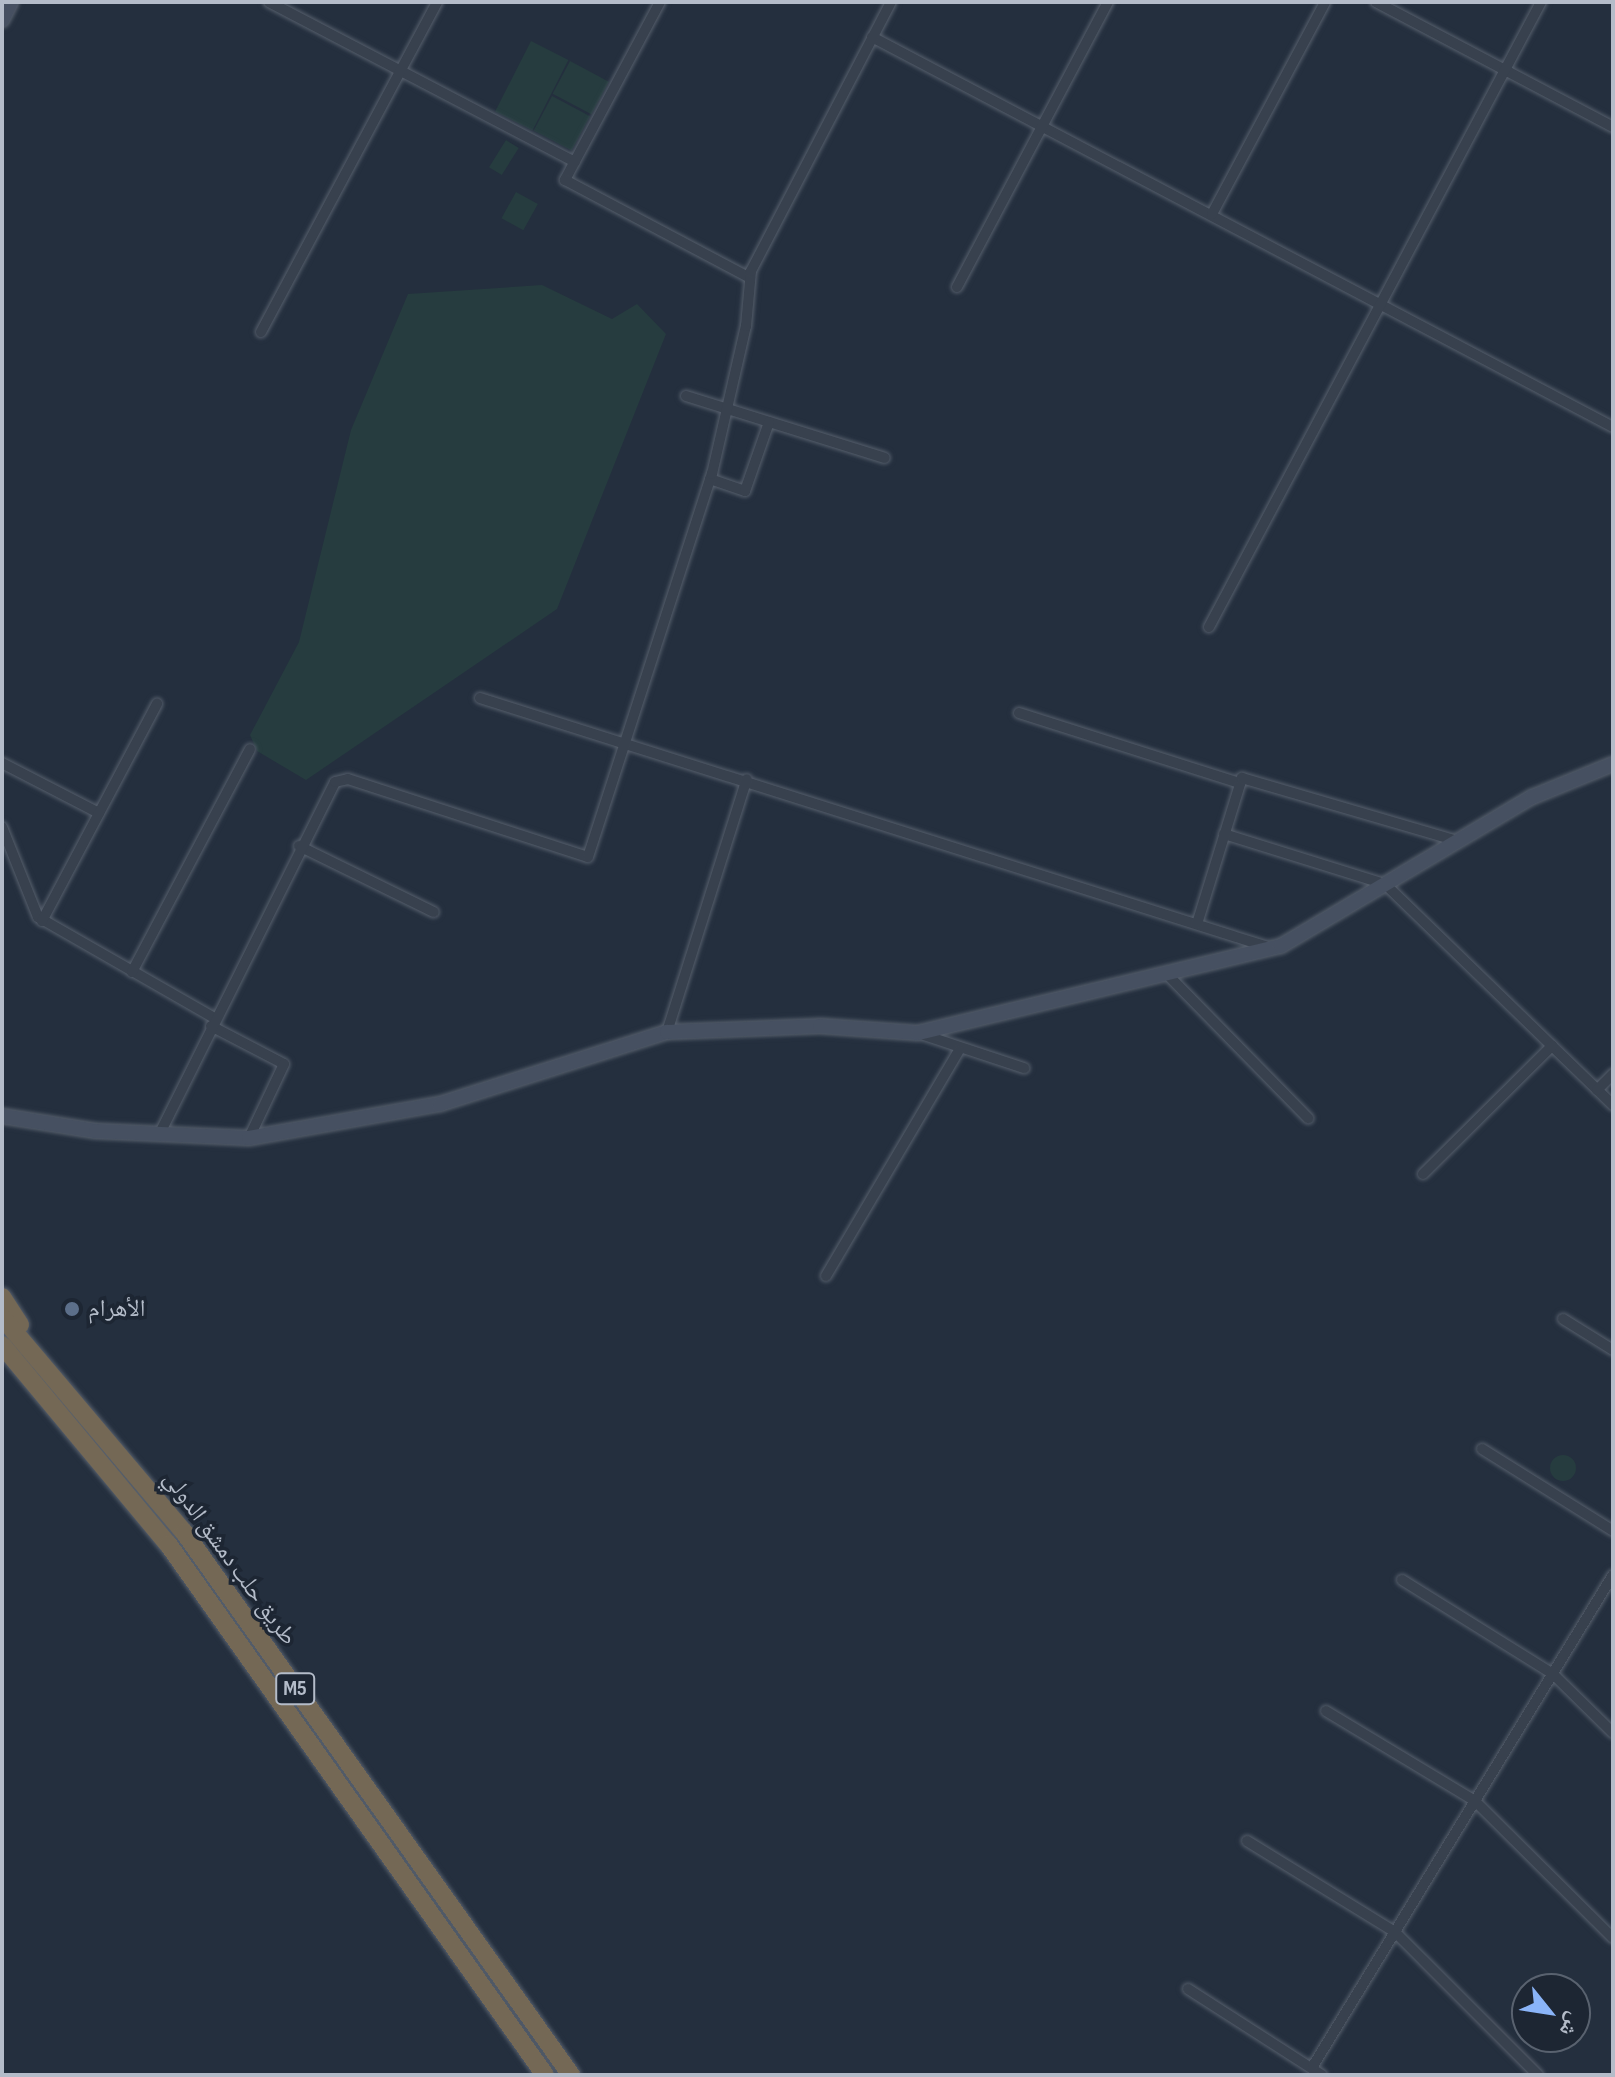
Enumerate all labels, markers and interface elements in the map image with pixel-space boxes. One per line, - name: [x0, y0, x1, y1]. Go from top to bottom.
- place label: الأهرام: [88, 1295, 145, 1323]
- marker: الأهرام: [63, 1300, 81, 1318]
- street label: طريق حلب دمشق الدولي: [157, 1465, 303, 1651]
- road number: M5: [275, 1671, 315, 1707]
- north arrow: [1511, 1973, 1591, 2053]
- text: ش: [1553, 2007, 1588, 2041]

